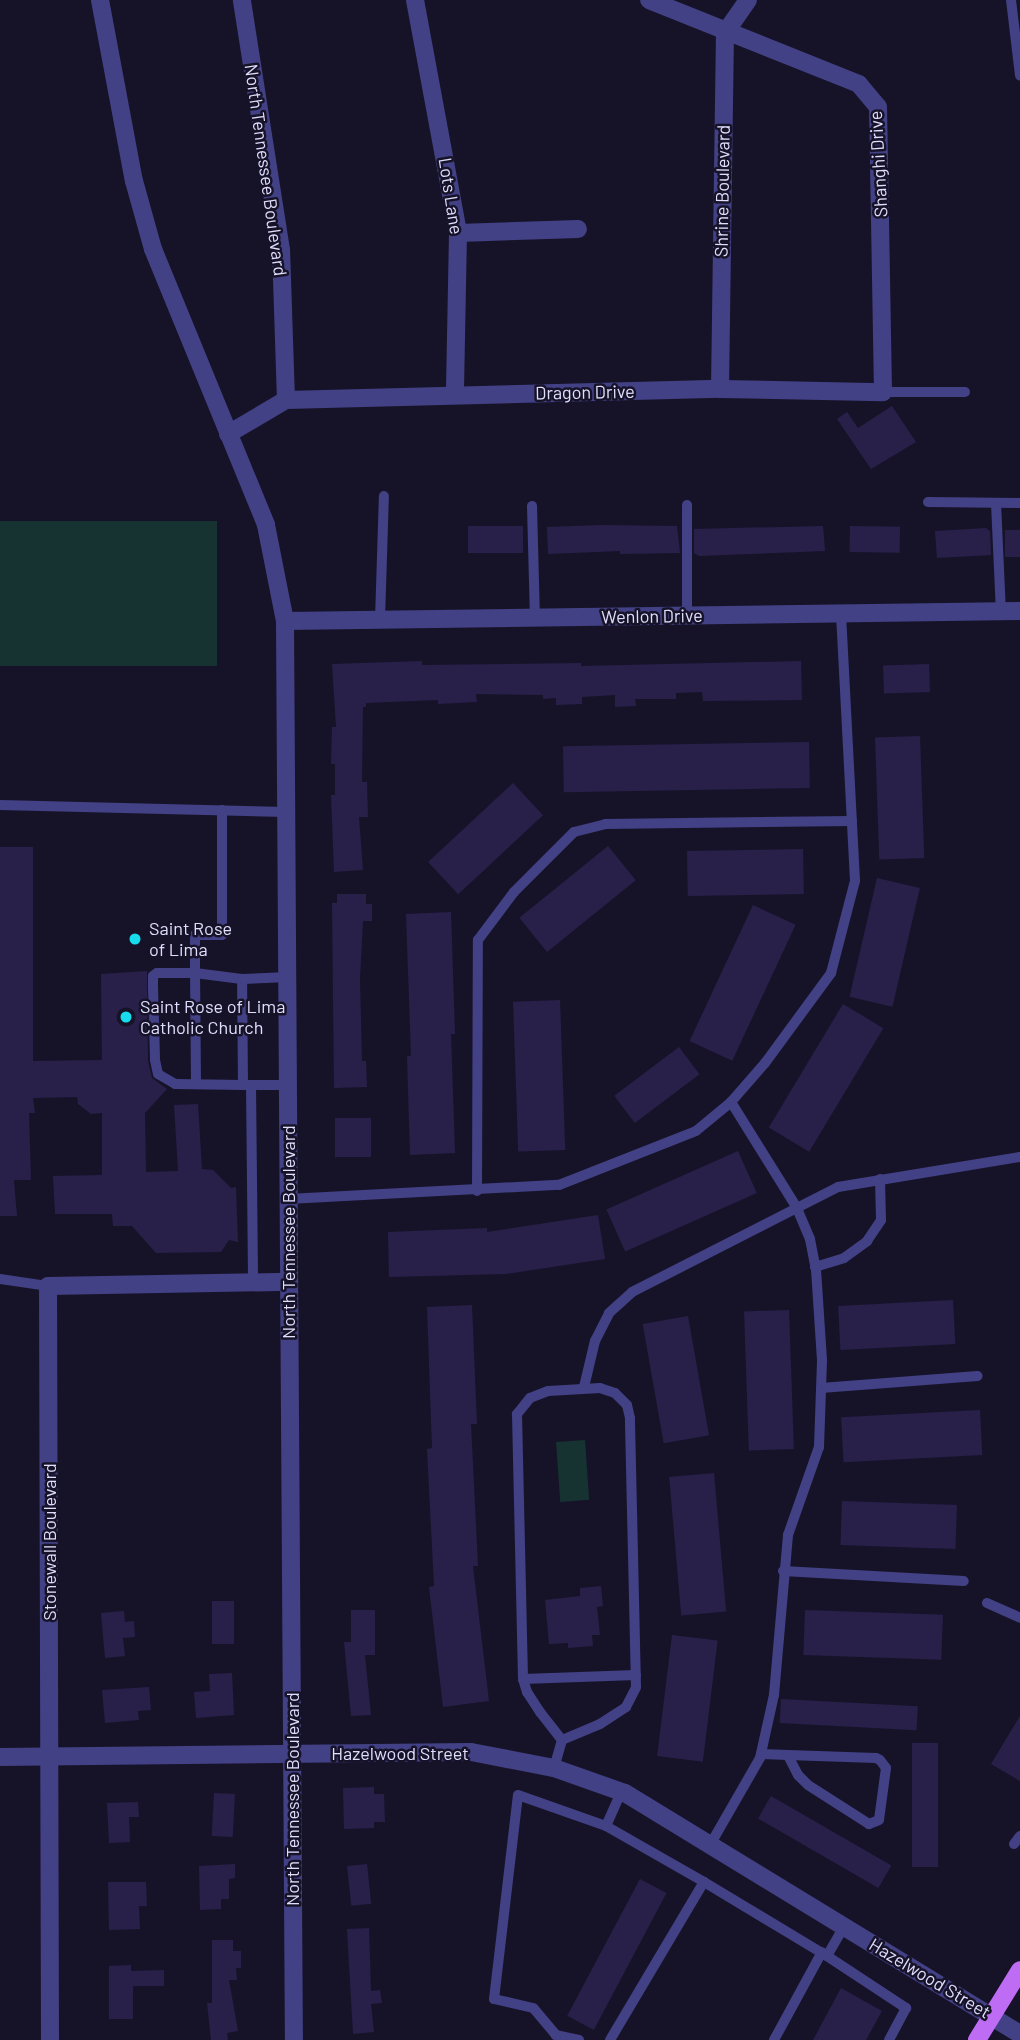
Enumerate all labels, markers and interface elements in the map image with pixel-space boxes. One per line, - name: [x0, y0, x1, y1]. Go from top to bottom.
- street label: North Tennessee Boulevard: [240, 63, 292, 277]
- street label: Shanghi Drive: [864, 110, 892, 218]
- street label: Shrine Boulevard: [710, 125, 734, 257]
- street label: Lots Lane: [434, 156, 468, 236]
- street label: Dragon Drive: [535, 380, 635, 404]
- street label: Wenlon Drive: [601, 604, 703, 628]
- place label: Saint Rose of Lima: [149, 918, 232, 960]
- marker: Saint Rose of Lima: [127, 931, 143, 947]
- place label: Saint Rose of Lima Catholic Church: [140, 996, 285, 1038]
- marker: Saint Rose of Lima Catholic Church: [118, 1009, 134, 1025]
- street label: North Tennessee Boulevard: [277, 1125, 299, 1339]
- street label: Stonewall Boulevard: [38, 1463, 60, 1621]
- street label: North Tennessee Boulevard: [281, 1692, 303, 1906]
- street label: Hazelwood Street: [331, 1742, 469, 1764]
- street label: Hazelwood Street: [865, 1933, 995, 2023]

